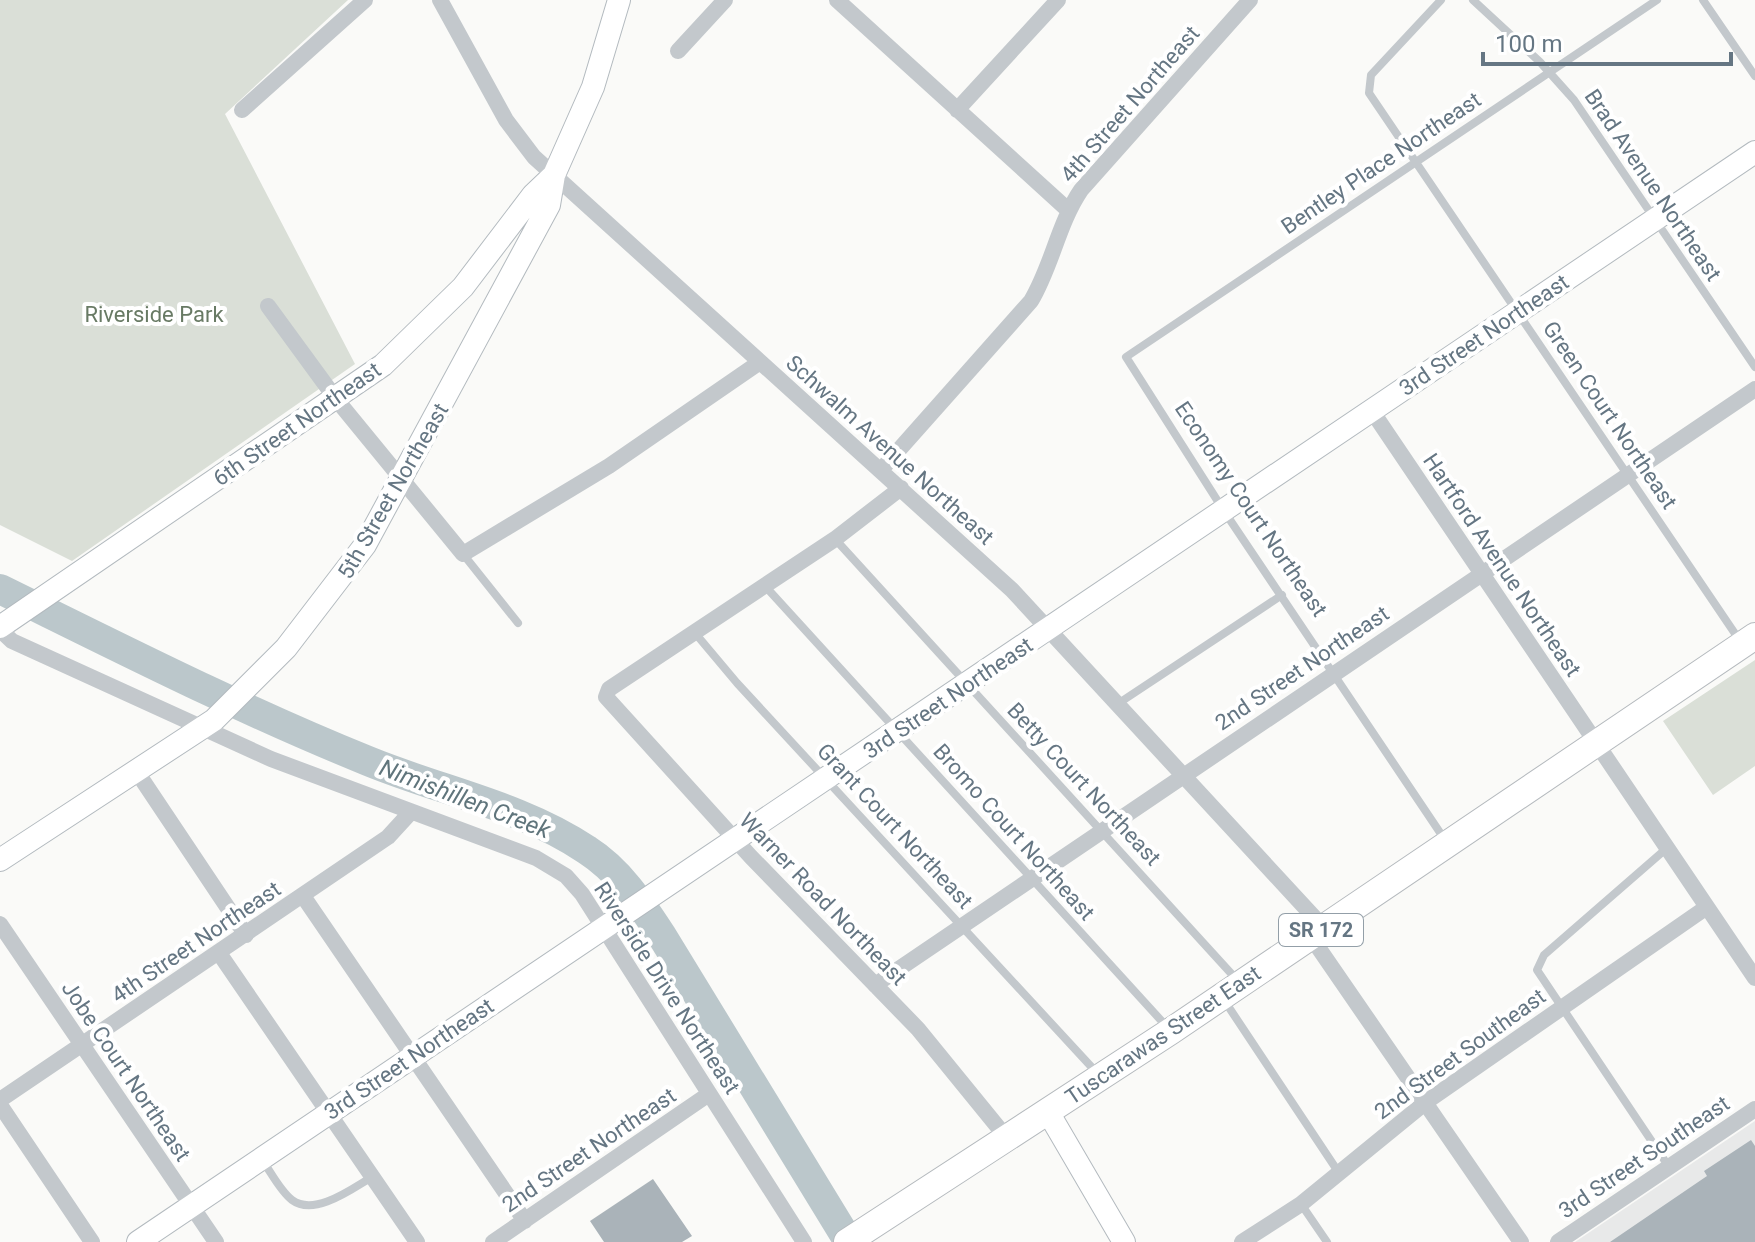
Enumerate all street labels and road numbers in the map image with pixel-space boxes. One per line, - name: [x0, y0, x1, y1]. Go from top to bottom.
- street label: 4th Street Northeast: [1055, 21, 1205, 187]
- street label: Brad Avenue Northeast: [1580, 84, 1726, 286]
- street label: Bentley Place Northeast: [1277, 87, 1485, 239]
- street label: 3rd Street Northeast: [1395, 269, 1573, 401]
- street label: Green Court Northeast: [1538, 317, 1682, 513]
- street label: Schwalm Avenue Northeast: [781, 350, 999, 550]
- street label: 6th Street Northeast: [209, 357, 385, 491]
- street label: Economy Court Northeast: [1170, 397, 1332, 621]
- street label: 5th Street Northeast: [333, 399, 453, 583]
- street label: Hartford Avenue Northeast: [1418, 449, 1586, 681]
- street label: 2nd Street Northeast: [1211, 601, 1393, 735]
- street label: 3rd Street Northeast: [859, 632, 1037, 764]
- street label: Betty Court Northeast: [1002, 698, 1166, 870]
- street label: Grant Court Northeast: [812, 738, 978, 914]
- street label: Bromo Court Northeast: [928, 739, 1100, 925]
- street label: Warner Road Northeast: [734, 808, 912, 990]
- street label: 4th Street Northeast: [107, 876, 285, 1008]
- street label: Riverside Drive Northeast: [589, 877, 745, 1099]
- road number: SR 172: [1279, 914, 1363, 946]
- street label: Tuscarawas Street East: [1061, 960, 1265, 1110]
- street label: Jobe Court Northeast: [56, 976, 196, 1166]
- street label: 2nd Street Southeast: [1370, 984, 1550, 1124]
- street label: 3rd Street Northeast: [320, 993, 498, 1125]
- street label: 2nd Street Northeast: [498, 1083, 680, 1217]
- street label: 3rd Street Southeast: [1554, 1091, 1734, 1223]

